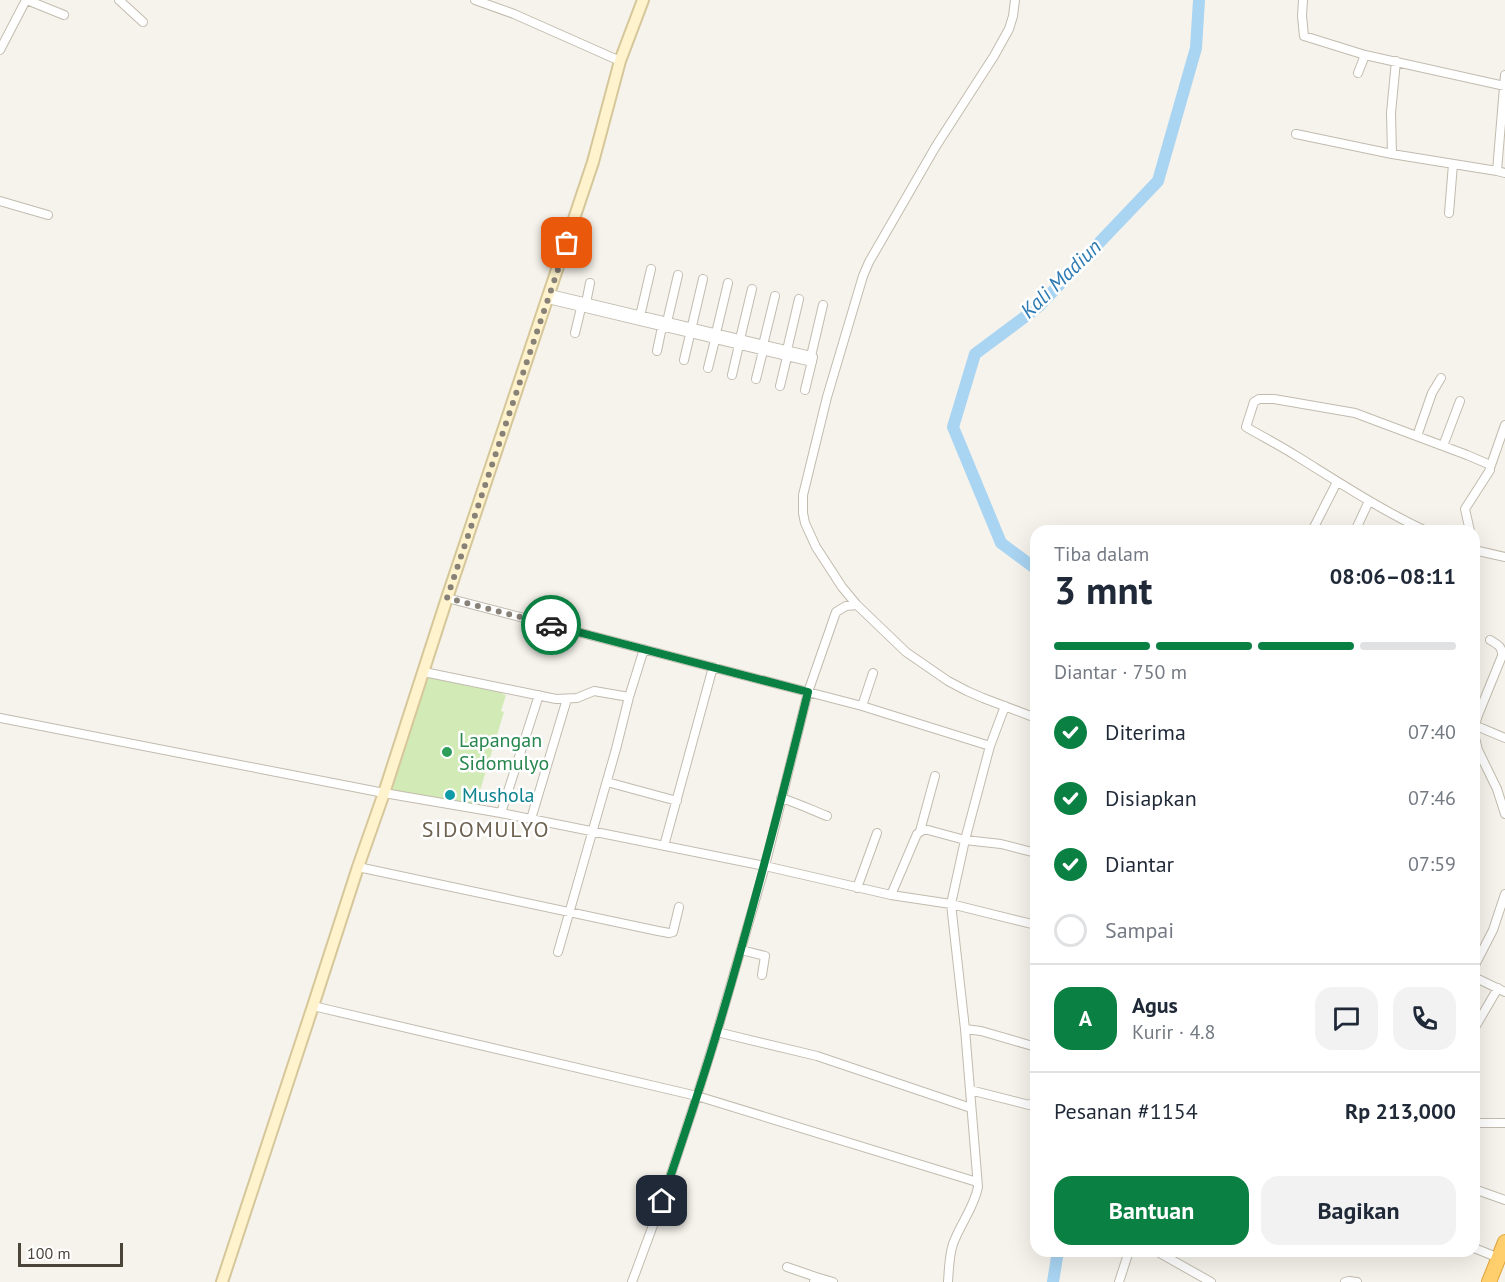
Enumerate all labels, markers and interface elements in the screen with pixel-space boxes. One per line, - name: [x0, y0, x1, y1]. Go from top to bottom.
- pin: [541, 217, 592, 268]
- icon: bag: [550, 226, 583, 259]
- water label: Kali Madiun: [1014, 233, 1107, 324]
- text: Tiba dalam: [1054, 541, 1149, 567]
- text: 08:06–08:11: [1330, 562, 1456, 590]
- text: 3 mnt: [1054, 564, 1152, 615]
- courier: [521, 595, 581, 655]
- icon: car: [535, 609, 568, 642]
- text: Diantar · 750 m: [1054, 659, 1187, 685]
- icon: check: [1054, 716, 1087, 749]
- text: Diterima: [1105, 718, 1186, 746]
- text: 07:40: [1408, 719, 1456, 745]
- place label: Lapangan Sidomulyo: [459, 727, 549, 776]
- marker: Lapangan Sidomulyo: [440, 745, 454, 759]
- place label: Mushola: [462, 782, 534, 808]
- icon: check: [1054, 782, 1087, 815]
- text: Disiapkan: [1105, 784, 1197, 812]
- text: 07:46: [1408, 785, 1456, 811]
- marker: Mushola: [443, 788, 457, 802]
- district label: SIDOMULYO: [422, 815, 550, 843]
- icon: check: [1054, 848, 1087, 881]
- text: Diantar: [1105, 850, 1174, 878]
- text: 07:59: [1408, 851, 1456, 877]
- text: Sampai: [1105, 916, 1174, 944]
- button: chat: [1315, 987, 1378, 1050]
- button: phone: [1393, 987, 1456, 1050]
- text: Agus: [1132, 991, 1178, 1019]
- text: A: [1079, 1004, 1092, 1032]
- text: Kurir · 4.8: [1132, 1019, 1215, 1045]
- text: Pesanan #1154: [1054, 1097, 1198, 1125]
- text: Rp 213,000: [1345, 1097, 1456, 1125]
- pin: [636, 1175, 687, 1226]
- button: Bantuan: [1054, 1176, 1249, 1245]
- button: Bagikan: [1261, 1176, 1456, 1245]
- icon: home: [645, 1184, 678, 1217]
- scale bar: [18, 1240, 123, 1268]
- text: 100 m: [27, 1243, 70, 1263]

